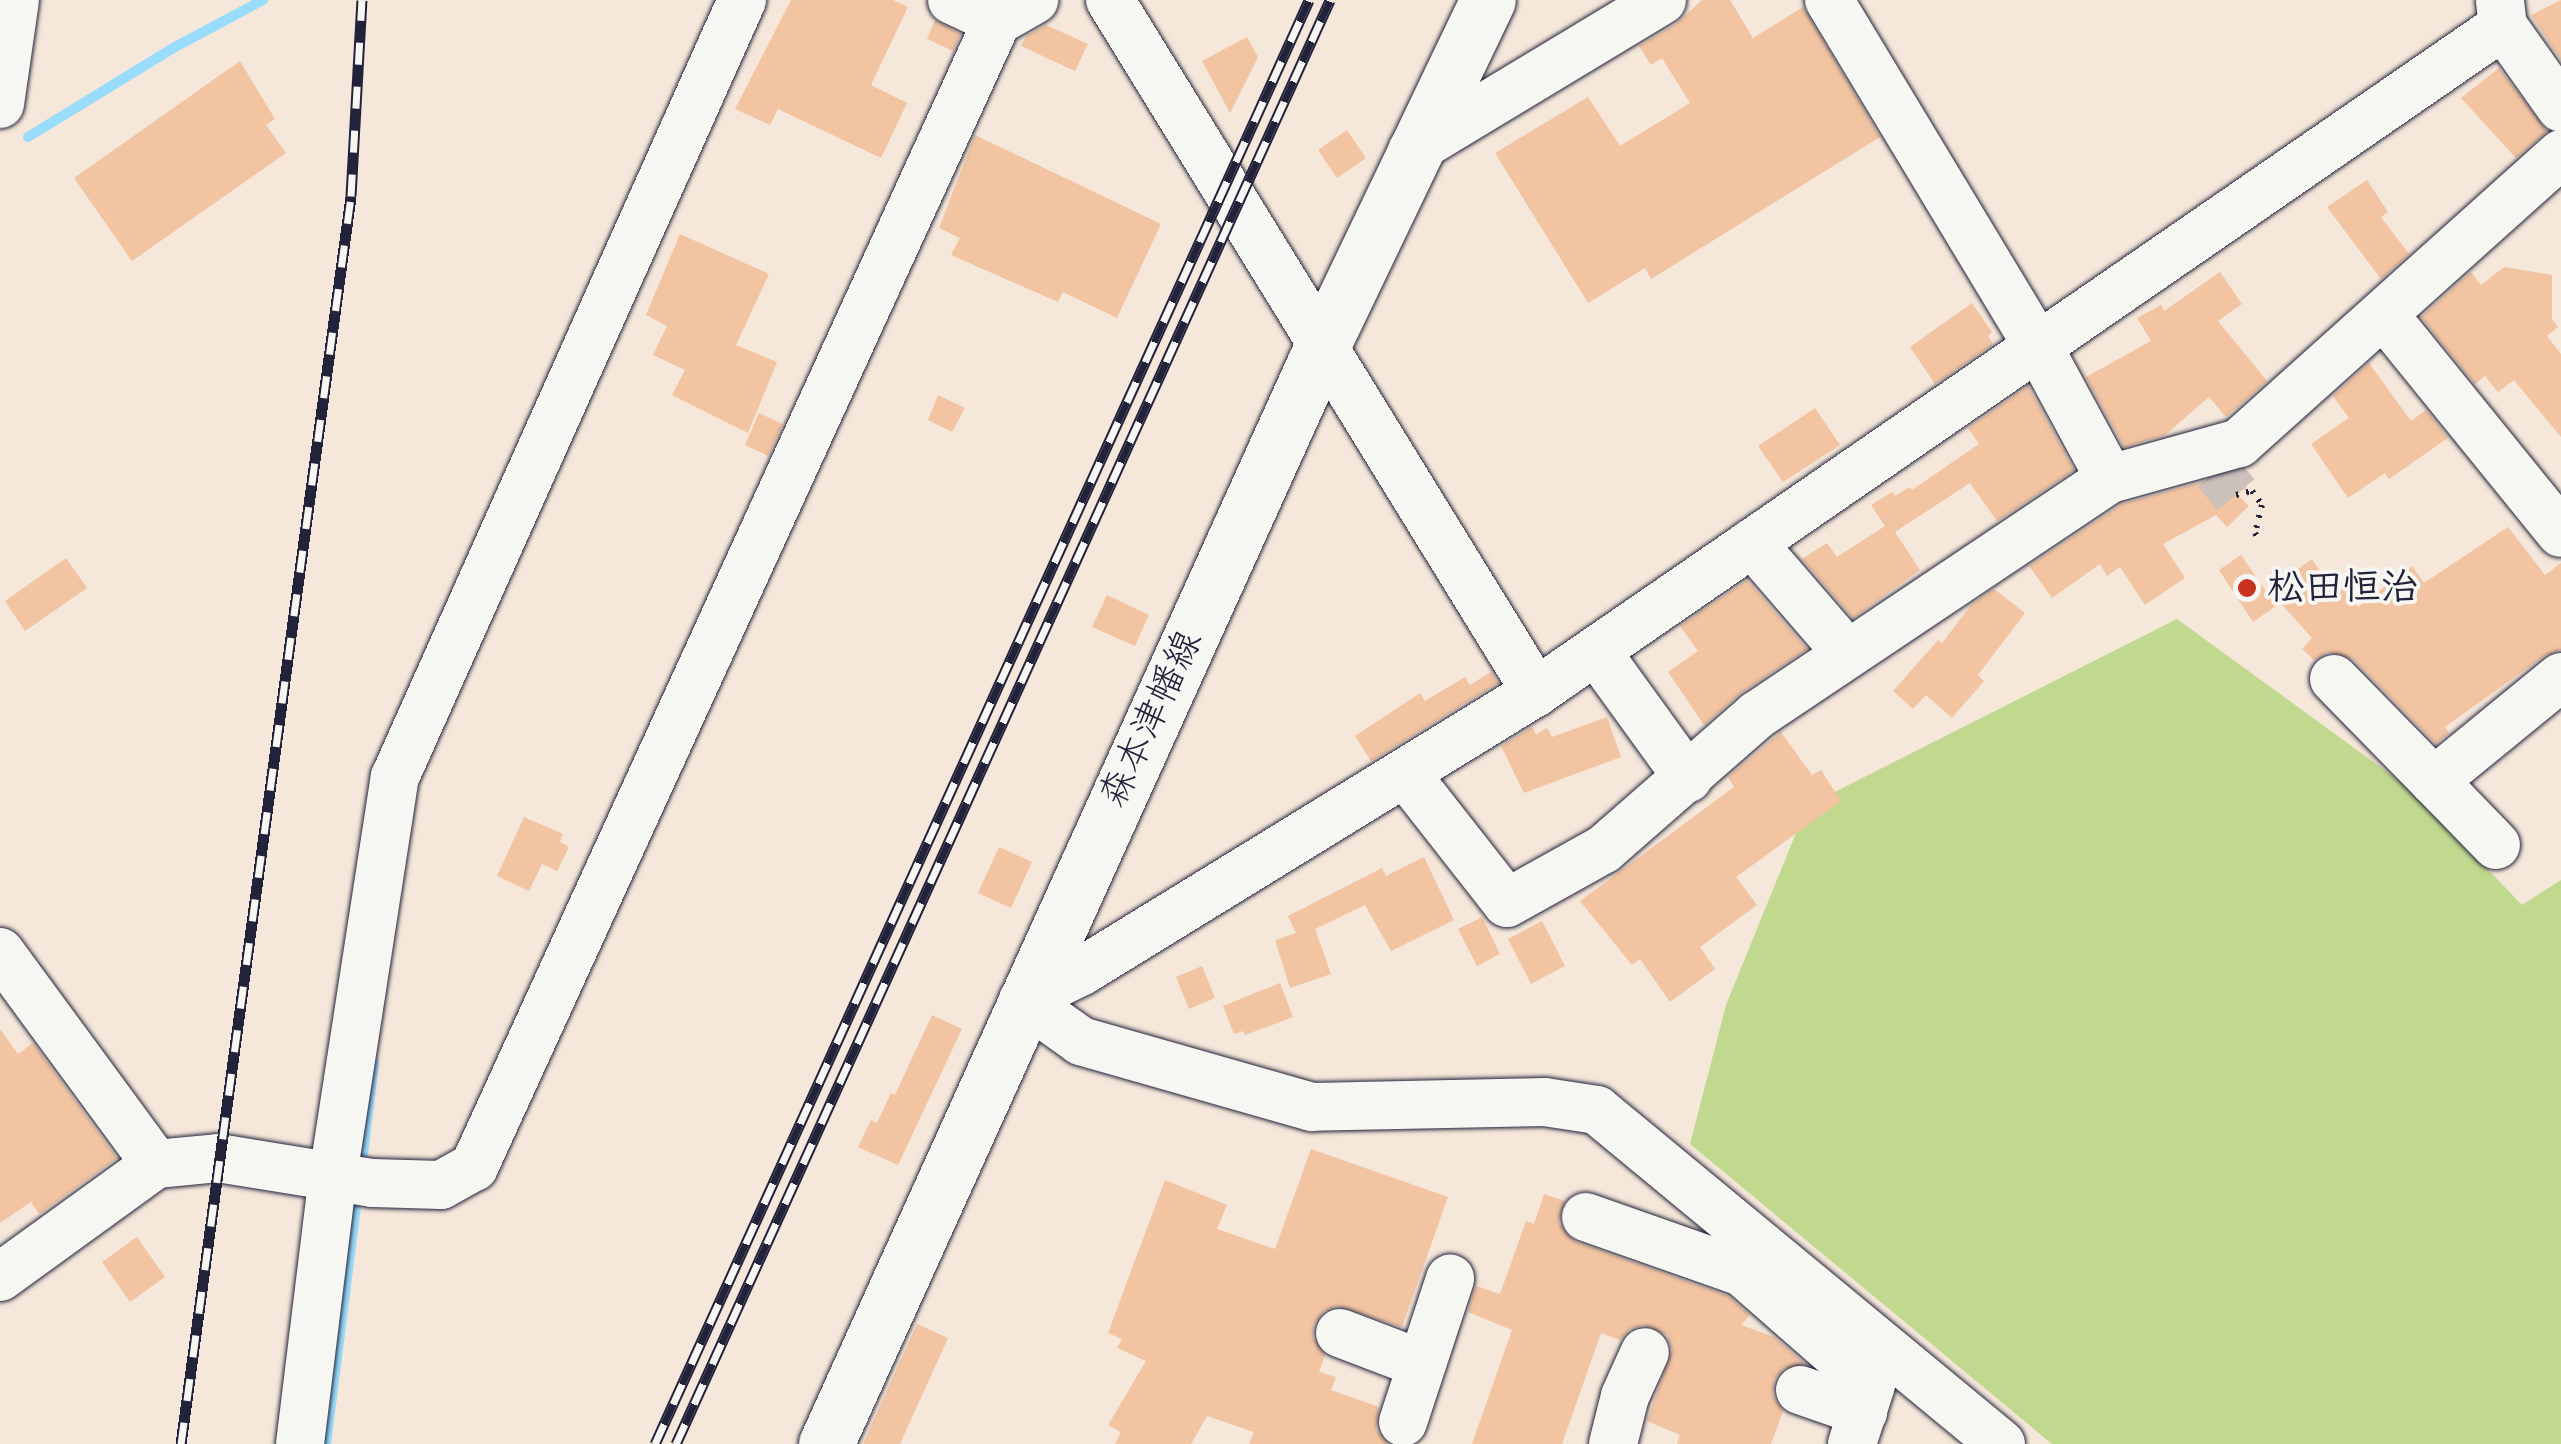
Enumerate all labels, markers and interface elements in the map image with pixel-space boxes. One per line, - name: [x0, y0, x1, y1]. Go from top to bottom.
- place label: 松田恒治: [2267, 565, 2419, 611]
- marker: 松田恒治: [2236, 577, 2258, 599]
- street label: 森本津幡線: [1090, 623, 1212, 815]

